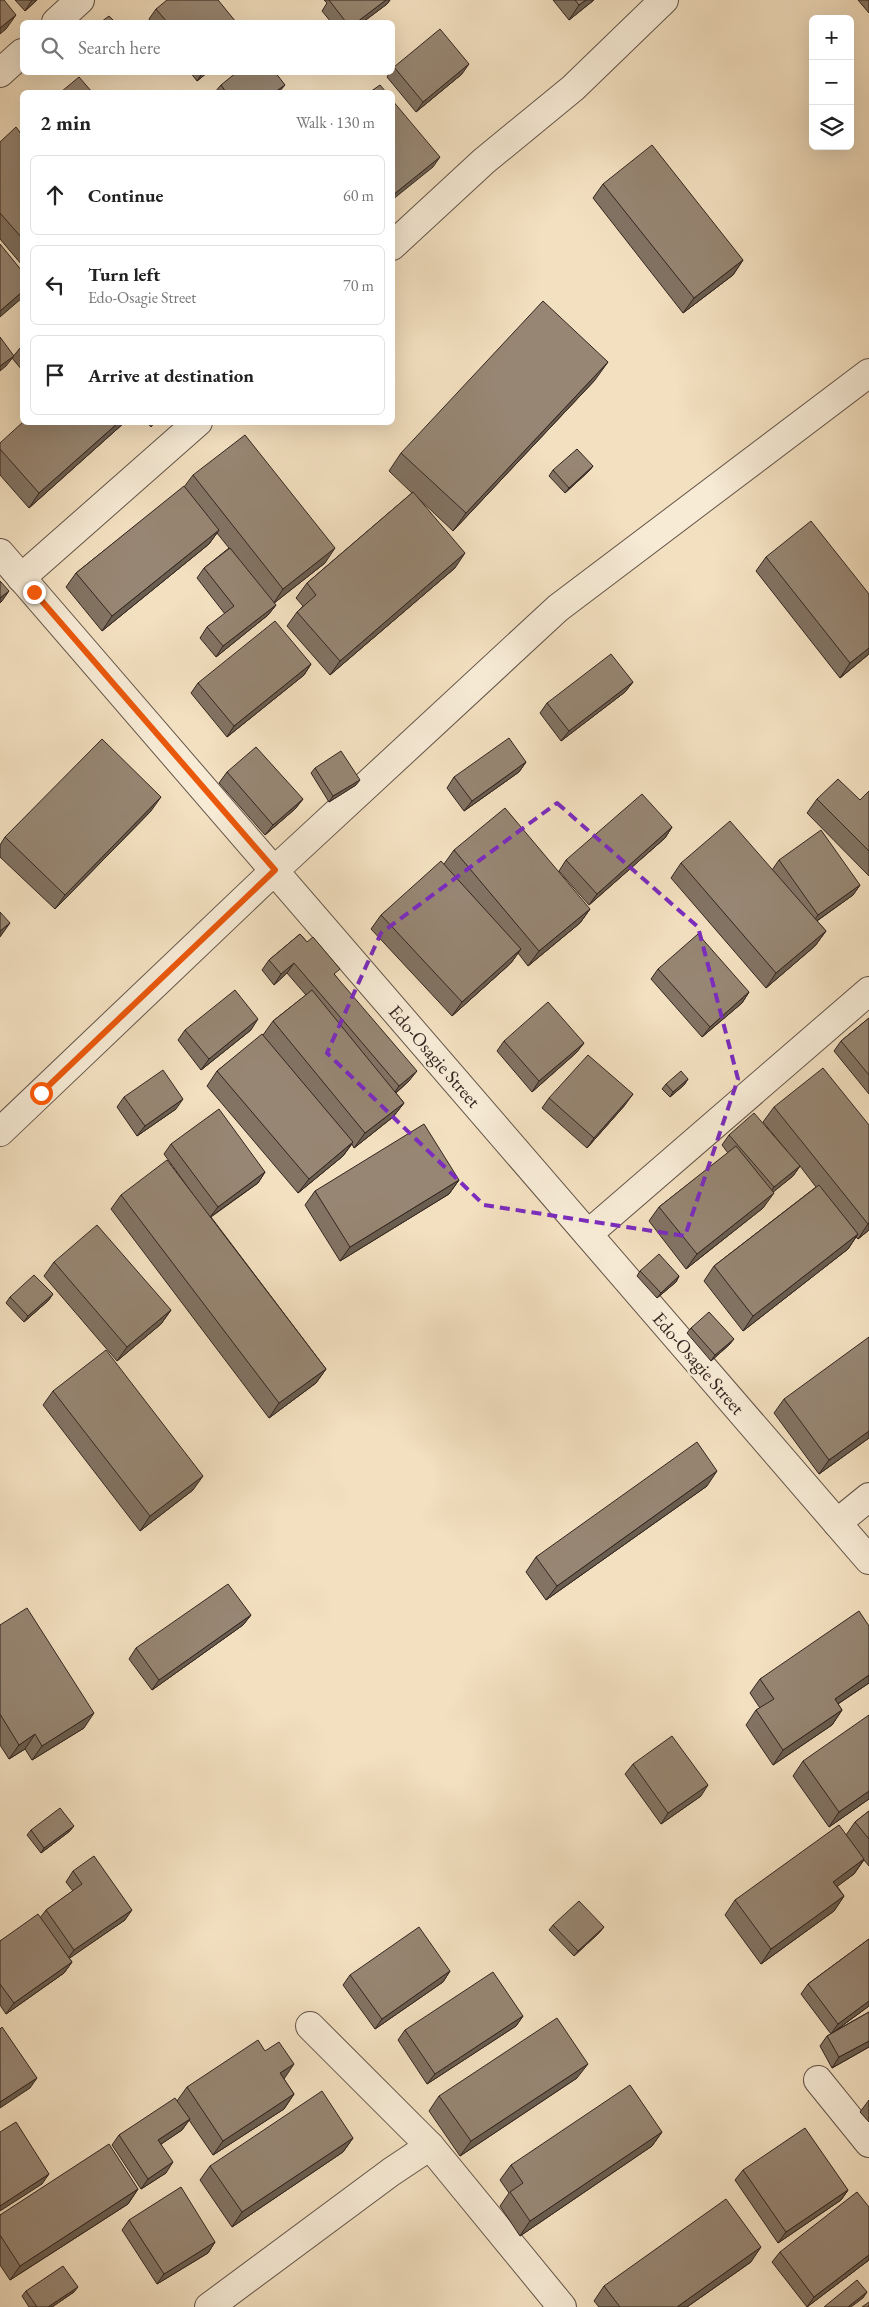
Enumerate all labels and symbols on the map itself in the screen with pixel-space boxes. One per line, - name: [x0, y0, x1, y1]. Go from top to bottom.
- route end: [23, 581, 46, 604]
- street label: Edo-Osagie Street: [383, 1000, 486, 1113]
- route start: [30, 1082, 53, 1105]
- street label: Edo-Osagie Street: [647, 1307, 750, 1420]

